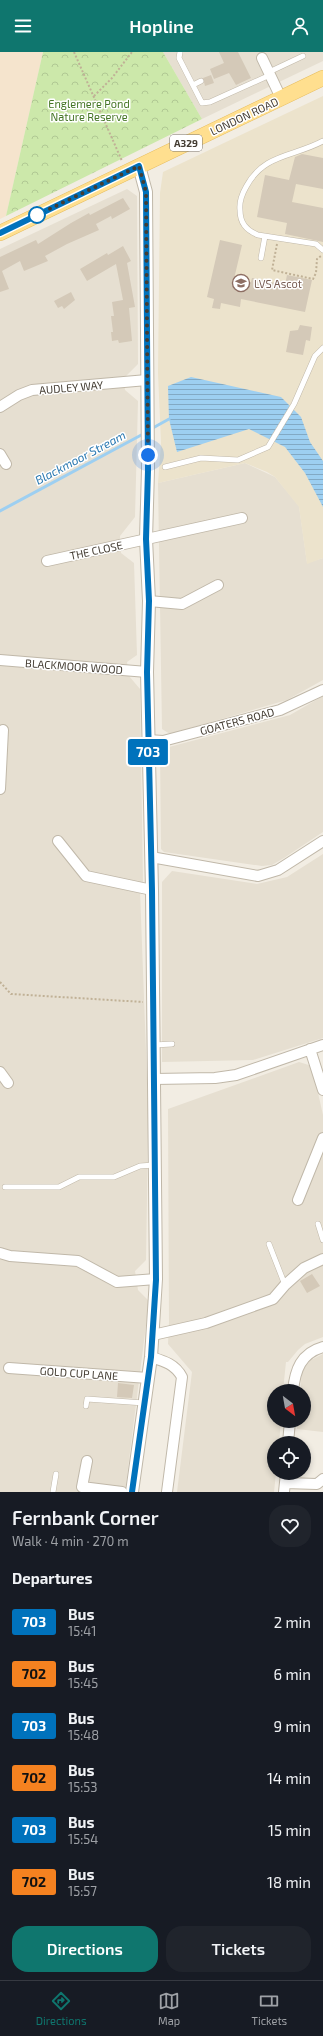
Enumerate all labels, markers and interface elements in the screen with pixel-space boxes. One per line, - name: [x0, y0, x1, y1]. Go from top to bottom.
- icon: menu: [12, 15, 34, 37]
- text: Hopline: [129, 15, 194, 37]
- icon: person: [289, 15, 311, 37]
- street label: LONDON ROAD: [208, 95, 280, 137]
- park label: Englemere Pond Nature Reserve: [48, 97, 130, 123]
- road number: A329: [170, 135, 202, 151]
- unlabelled marker: [28, 206, 46, 224]
- school or university icon: LVS Ascot: [231, 273, 251, 293]
- place label: LVS Ascot: [254, 277, 302, 290]
- street label: AUDLEY WAY: [38, 378, 104, 396]
- water label: Blackmoor Stream: [32, 427, 128, 487]
- your location: [138, 445, 158, 465]
- street label: THE CLOSE: [68, 538, 124, 562]
- street label: BLACKMOOR WOOD: [25, 656, 123, 676]
- street label: GOATERS ROAD: [198, 705, 276, 737]
- line badge: 703: [125, 739, 171, 765]
- text: 703: [136, 743, 160, 760]
- street label: GOLD CUP LANE: [39, 1364, 119, 1382]
- north arrow: [267, 1384, 311, 1428]
- map controls: [267, 1384, 311, 1480]
- button: locate: [267, 1436, 311, 1480]
- button: heart: [269, 1505, 311, 1547]
- text: Fernbank Corner: [12, 1506, 159, 1529]
- text: Walk · 4 min · 270 m: [12, 1533, 129, 1549]
- text: Departures: [12, 1569, 92, 1587]
- text: Bus: [68, 1605, 94, 1623]
- text: 703: [22, 1613, 46, 1630]
- text: 2 min: [274, 1613, 311, 1631]
- text: 15:41: [68, 1623, 96, 1639]
- text: Bus: [68, 1657, 94, 1675]
- text: 702: [22, 1665, 46, 1682]
- text: 6 min: [273, 1665, 311, 1683]
- text: 15:45: [68, 1675, 98, 1691]
- text: Bus: [68, 1709, 94, 1727]
- text: 703: [22, 1717, 46, 1734]
- text: 9 min: [273, 1717, 311, 1735]
- text: 15:48: [68, 1727, 99, 1743]
- text: Bus: [68, 1761, 94, 1779]
- text: 702: [22, 1769, 46, 1786]
- text: 14 min: [267, 1769, 311, 1787]
- text: 15:53: [68, 1779, 97, 1795]
- text: Bus: [68, 1813, 94, 1831]
- text: 703: [22, 1821, 46, 1838]
- text: 15 min: [268, 1821, 311, 1839]
- text: 15:54: [68, 1831, 98, 1847]
- text: Bus: [68, 1865, 94, 1883]
- text: 702: [22, 1873, 46, 1890]
- text: 18 min: [267, 1873, 311, 1891]
- text: 15:57: [68, 1883, 97, 1899]
- button: Directions: [12, 1926, 158, 1972]
- button: Tickets: [166, 1926, 311, 1972]
- tab: Directions: [36, 1990, 86, 2027]
- tab: Map: [158, 1990, 180, 2027]
- tab: Tickets: [252, 1990, 287, 2027]

